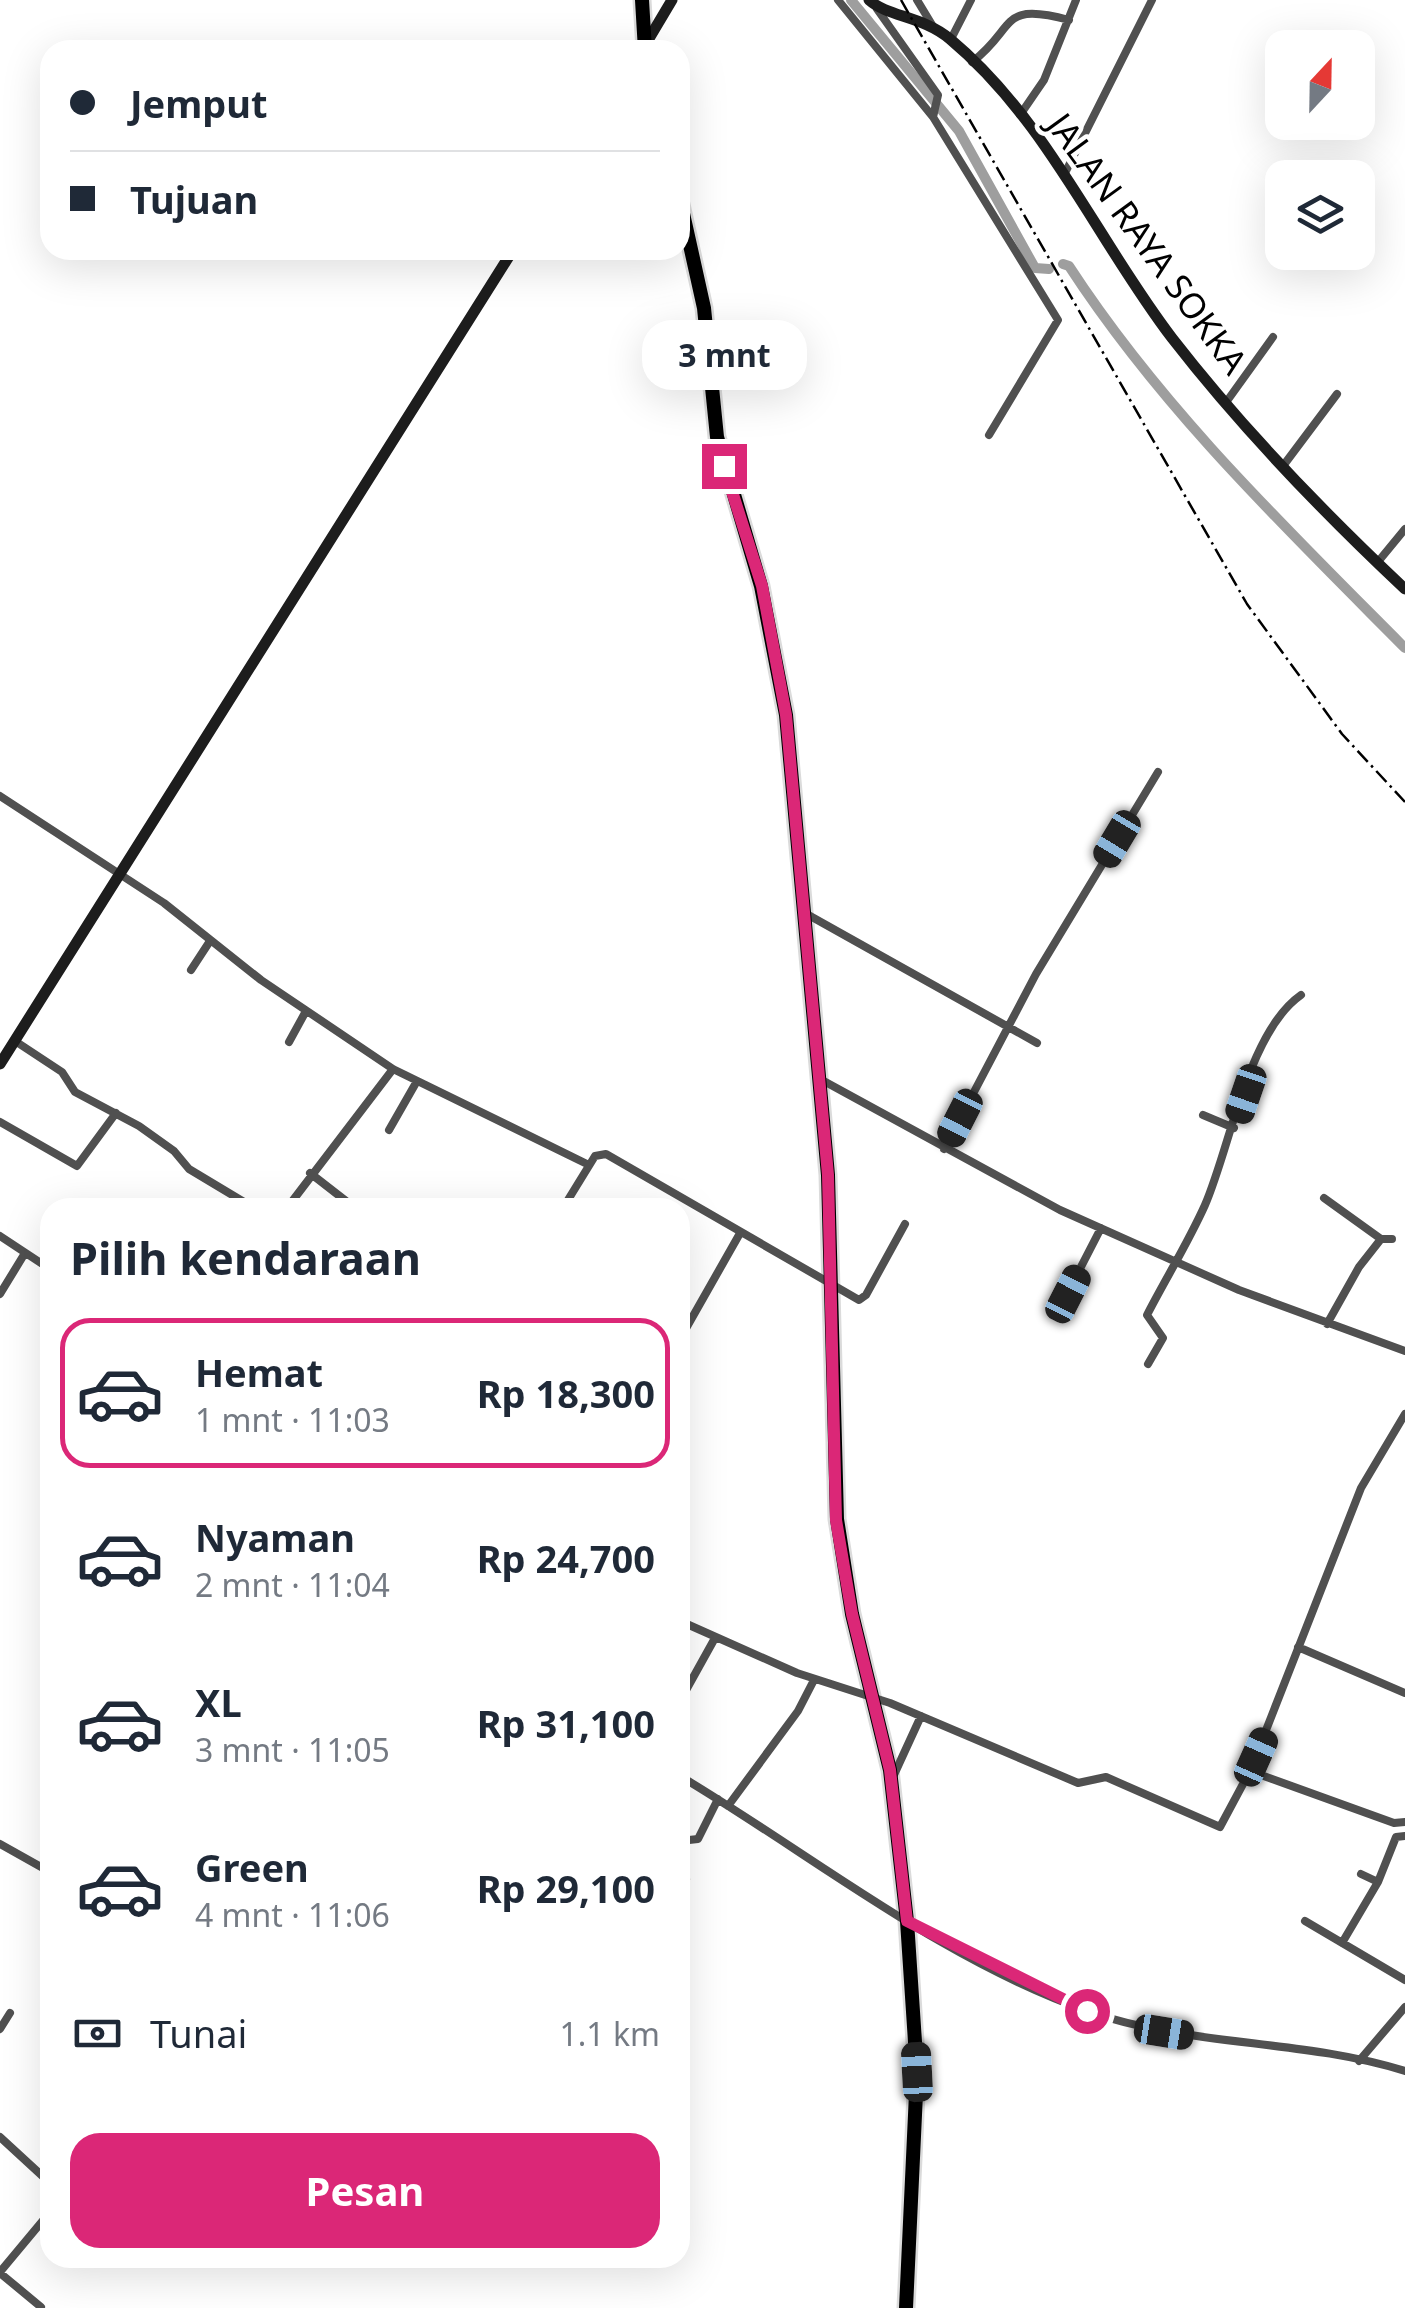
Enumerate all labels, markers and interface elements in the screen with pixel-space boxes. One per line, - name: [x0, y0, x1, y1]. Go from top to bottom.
- north arrow: [1265, 30, 1375, 140]
- map controls: [1265, 30, 1375, 270]
- text: Jemput: [130, 77, 268, 129]
- street label: JALAN RAYA SOKKA: [1036, 101, 1259, 384]
- button: layers: [1265, 160, 1375, 270]
- text: Tujuan: [130, 173, 258, 225]
- callout: 3 mnt: [642, 321, 806, 391]
- text: 3 mnt: [678, 333, 771, 376]
- route end: [702, 444, 747, 489]
- car: [1089, 806, 1145, 872]
- car: [1222, 1061, 1270, 1127]
- car: [933, 1084, 987, 1152]
- text: Pilih kendaraan: [70, 1227, 421, 1288]
- car: [1041, 1260, 1095, 1328]
- text: Hemat: [195, 1346, 323, 1398]
- icon: car: [75, 1348, 165, 1438]
- text: Rp 18,300: [477, 1367, 655, 1419]
- text: 1 mnt · 11:03: [195, 1398, 390, 1441]
- text: Nyaman: [195, 1511, 355, 1563]
- icon: car: [75, 1513, 165, 1603]
- text: Rp 24,700: [477, 1532, 655, 1584]
- text: 2 mnt · 11:04: [195, 1563, 390, 1606]
- text: XL: [195, 1676, 242, 1728]
- icon: car: [75, 1678, 165, 1768]
- text: Rp 31,100: [477, 1697, 655, 1749]
- car: [1230, 1723, 1282, 1791]
- text: 3 mnt · 11:05: [195, 1728, 390, 1771]
- text: Green: [195, 1841, 309, 1893]
- icon: car: [75, 1843, 165, 1933]
- text: Rp 29,100: [477, 1862, 655, 1914]
- text: 4 mnt · 11:06: [195, 1893, 390, 1936]
- route start: [1065, 1989, 1110, 2034]
- icon: cash: [70, 2006, 125, 2061]
- text: Tunai: [150, 2007, 247, 2059]
- text: 1.1 km: [559, 2012, 660, 2055]
- car: [1132, 2012, 1196, 2052]
- car: [900, 2041, 934, 2103]
- button: Pesan: [70, 2133, 660, 2248]

